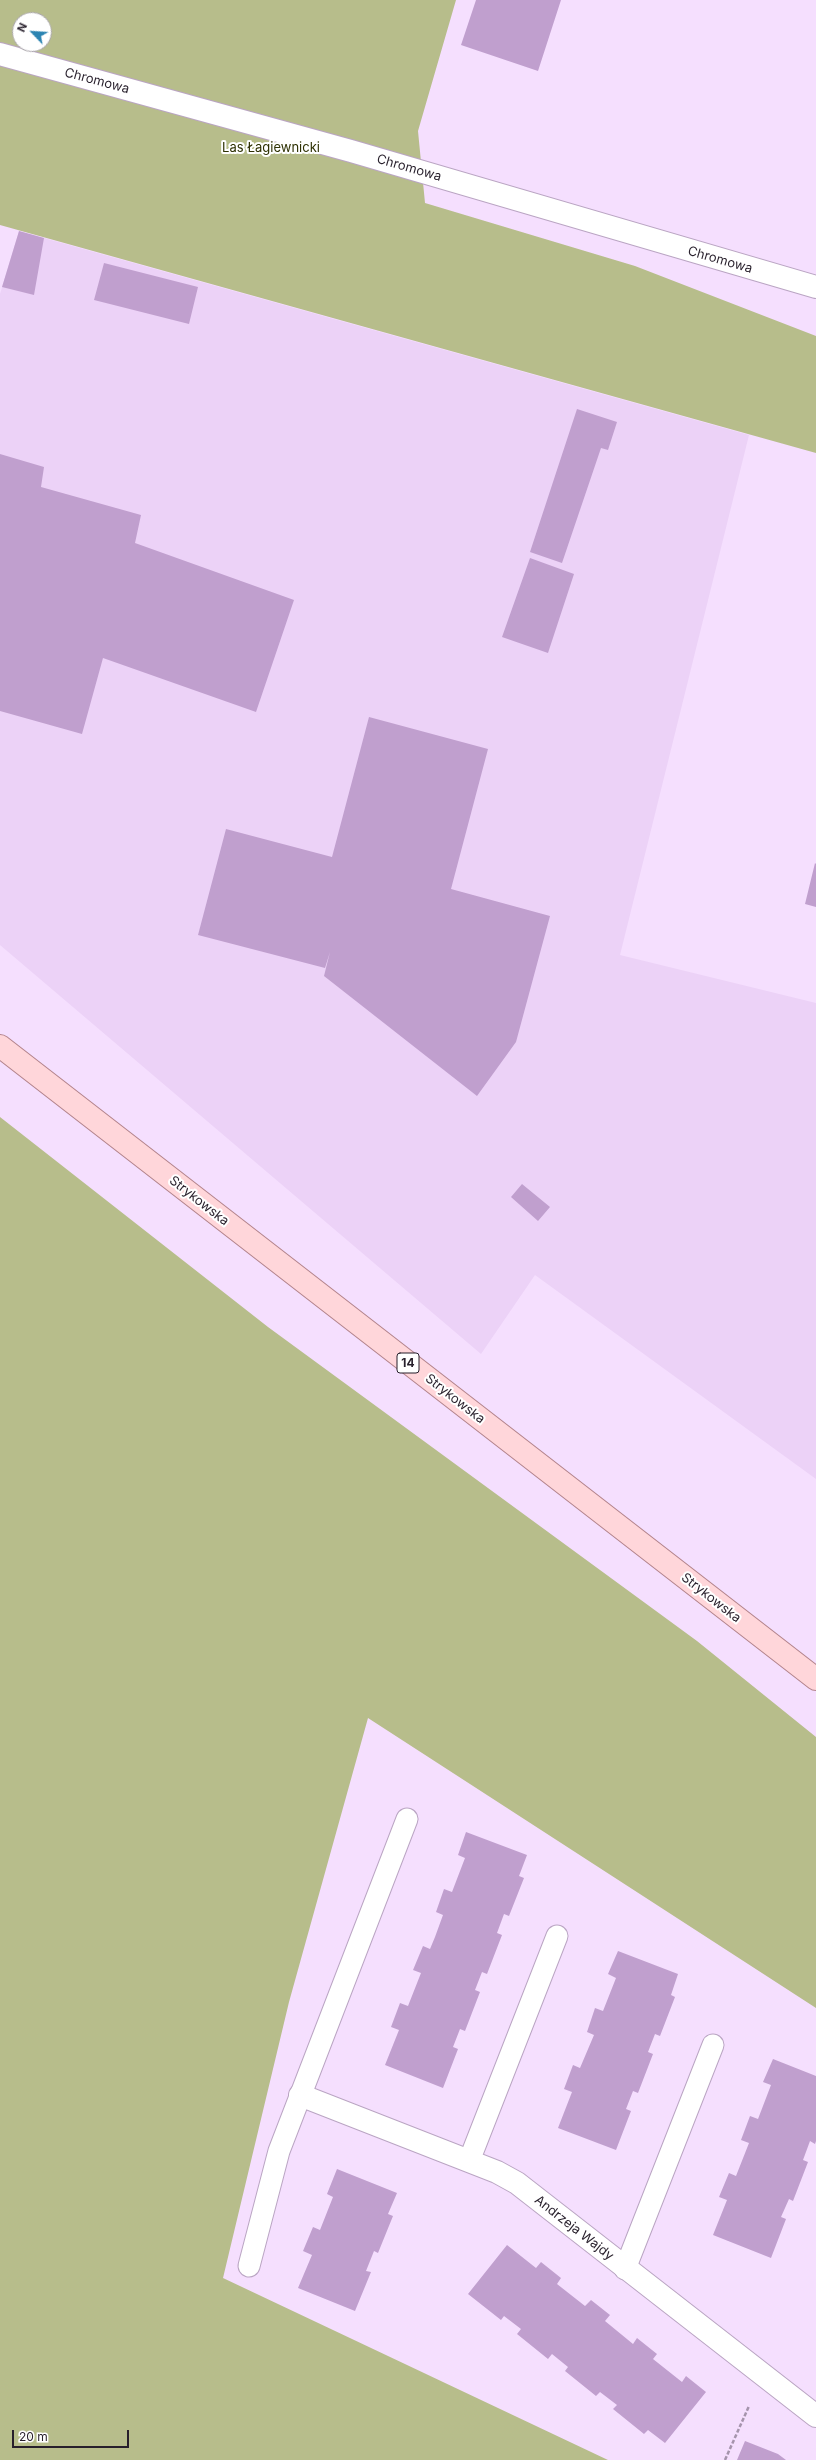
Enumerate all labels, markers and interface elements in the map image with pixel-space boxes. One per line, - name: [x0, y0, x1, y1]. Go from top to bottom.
- north arrow: [12, 12, 52, 52]
- text: N: [14, 21, 30, 34]
- street label: Chromowa: [63, 65, 131, 97]
- park label: Las Łagiewnicki: [222, 140, 320, 156]
- street label: Chromowa: [375, 151, 443, 185]
- street label: Chromowa: [686, 243, 754, 277]
- street label: Strykowska: [166, 1173, 232, 1229]
- road number: 14: [397, 1353, 419, 1373]
- street label: Strykowska: [422, 1371, 488, 1427]
- street label: Strykowska: [678, 1570, 744, 1626]
- street label: Andrzeja Wajdy: [531, 2192, 617, 2264]
- scale bar: [14, 2422, 131, 2448]
- text: 20 m: [19, 2429, 48, 2444]

